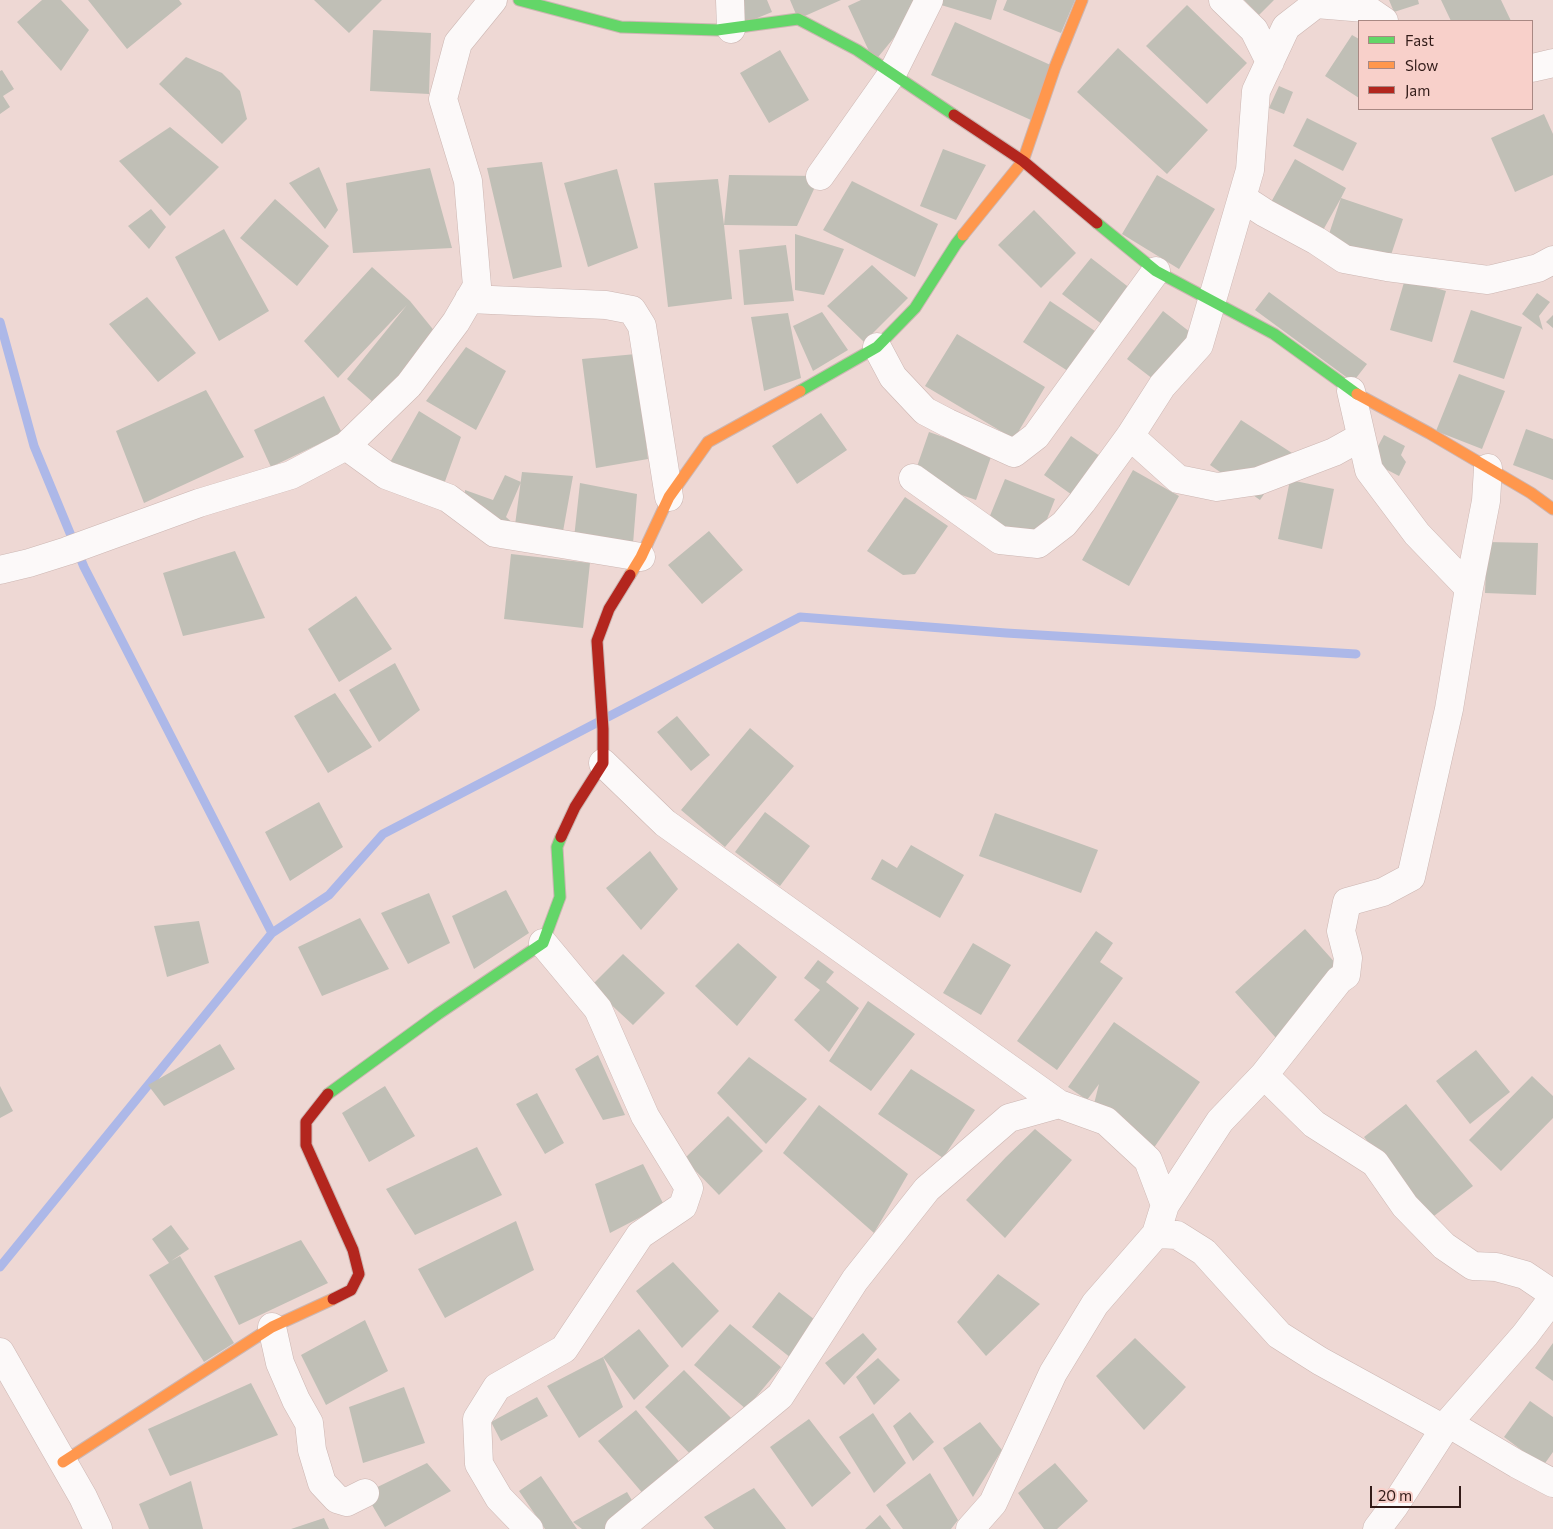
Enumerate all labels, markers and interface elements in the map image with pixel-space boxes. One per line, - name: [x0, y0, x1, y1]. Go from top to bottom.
- legend: [1358, 20, 1533, 110]
- text: Fast: [1405, 31, 1434, 49]
- text: Slow: [1405, 56, 1438, 74]
- text: Jam: [1405, 81, 1430, 99]
- scale bar: [1373, 1476, 1464, 1508]
- text: 20 m: [1378, 1486, 1412, 1504]

